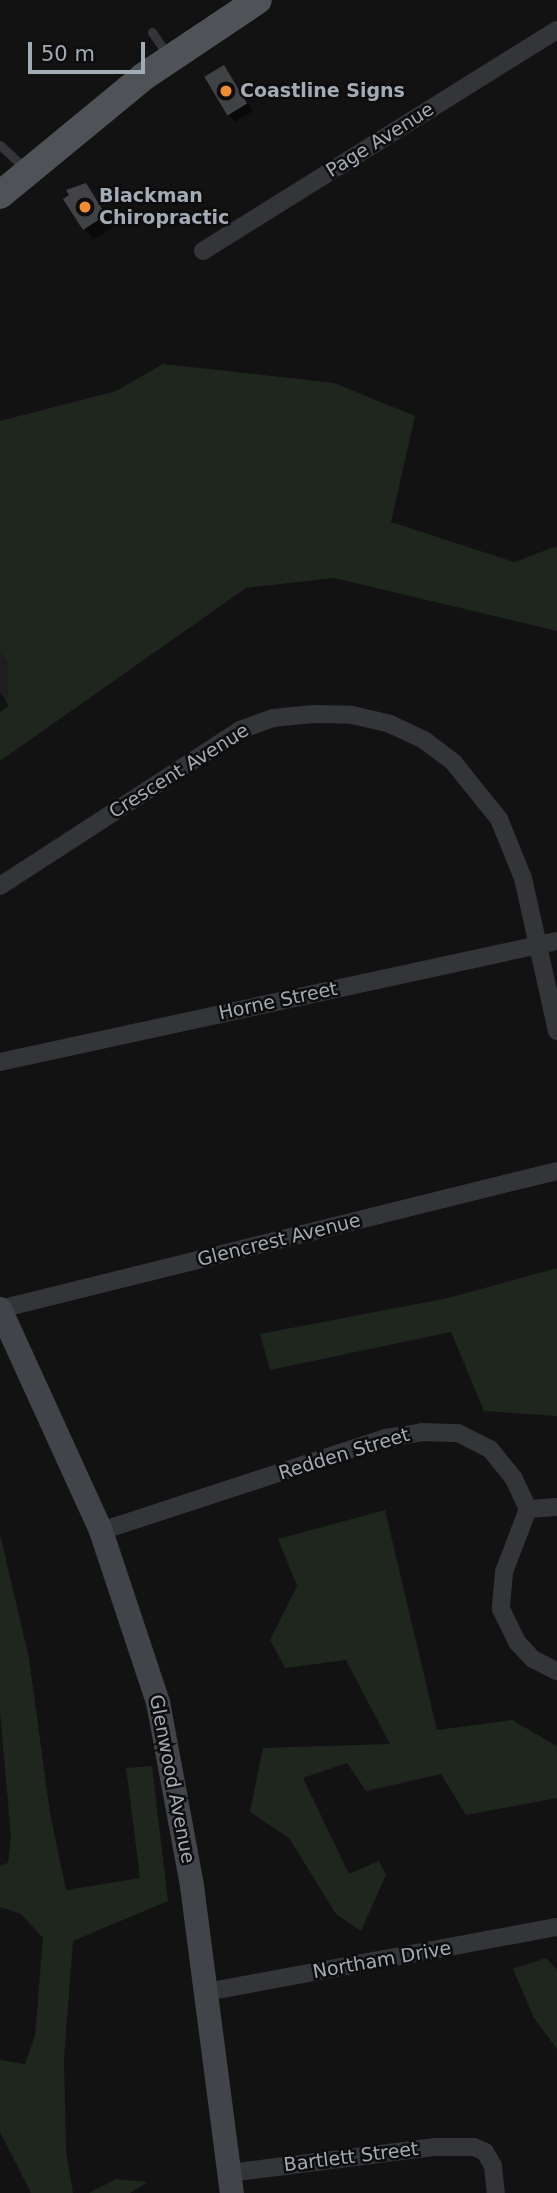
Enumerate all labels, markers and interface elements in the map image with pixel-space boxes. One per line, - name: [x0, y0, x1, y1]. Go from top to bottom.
- scale bar: [32, 28, 149, 72]
- text: 50 m: [41, 42, 95, 66]
- place label: Coastline Signs: [240, 80, 405, 102]
- marker: Coastline Signs: [218, 83, 234, 99]
- street label: Page Avenue: [322, 98, 438, 182]
- place label: Blackman Chiropractic: [99, 185, 229, 229]
- marker: Blackman Chiropractic: [77, 199, 93, 215]
- street label: Crescent Avenue: [105, 719, 253, 823]
- street label: Horne Street: [217, 977, 339, 1025]
- street label: Glencrest Avenue: [195, 1209, 363, 1271]
- street label: Redden Street: [276, 1423, 412, 1485]
- street label: Glenwood Avenue: [144, 1693, 200, 1865]
- street label: Northam Drive: [311, 1937, 453, 1983]
- street label: Bartlett Street: [282, 2137, 420, 2177]

